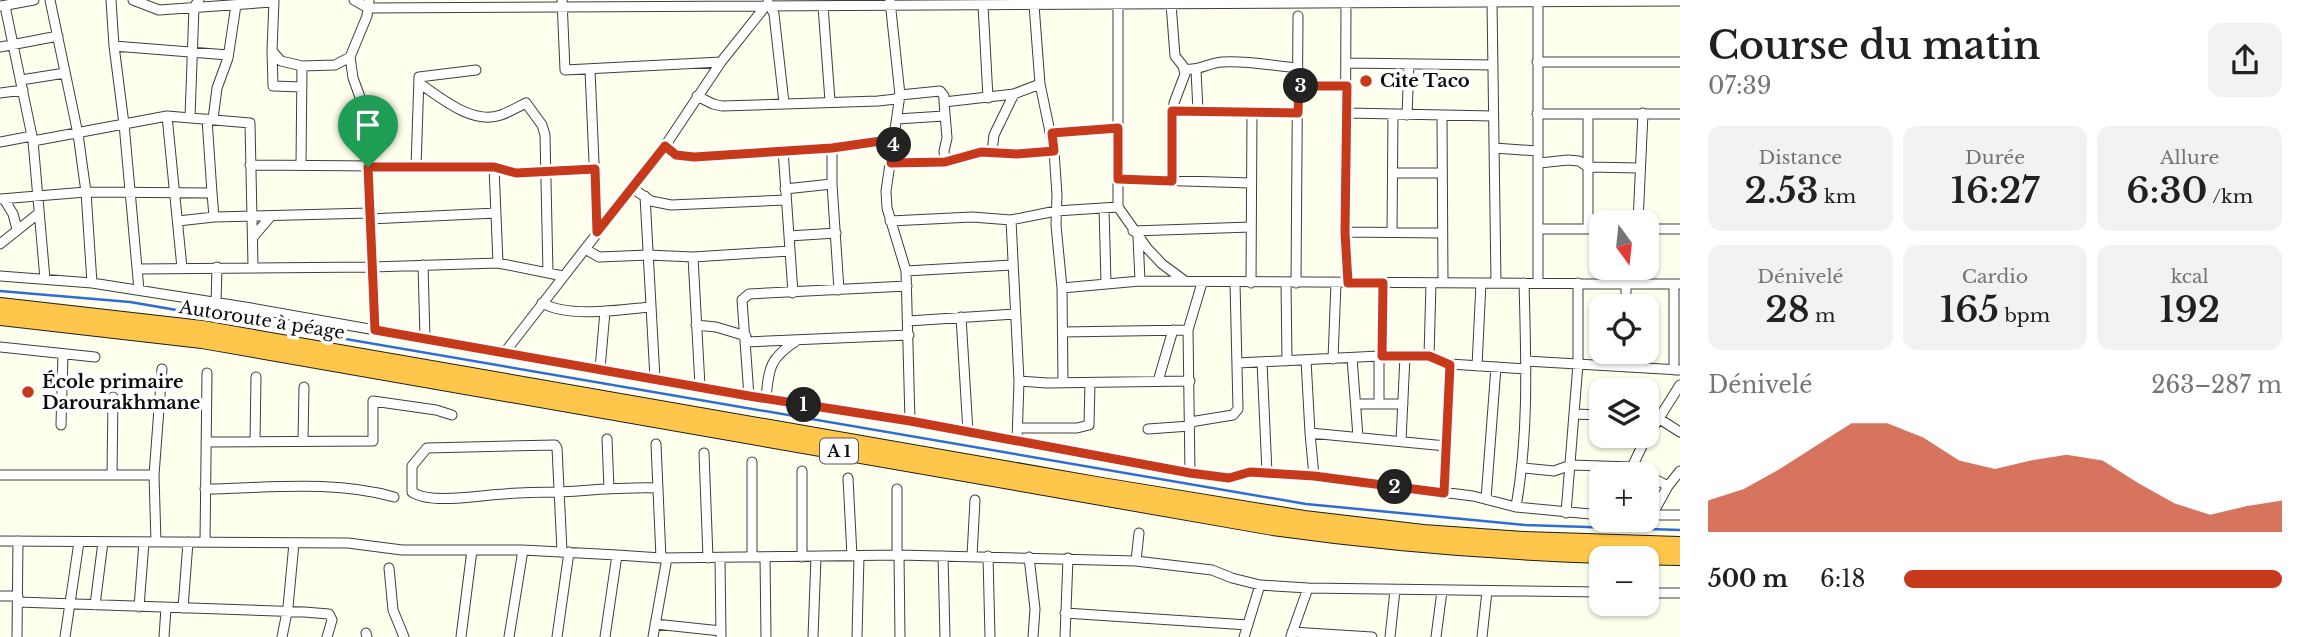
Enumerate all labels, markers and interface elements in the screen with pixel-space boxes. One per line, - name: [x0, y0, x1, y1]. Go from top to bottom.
- text: Course du matin: [1708, 22, 2041, 69]
- button: share: [2208, 23, 2282, 97]
- pin: 3: [1284, 68, 1318, 104]
- place label: Cite Taco: [1380, 70, 1470, 92]
- text: 07:39: [1708, 72, 1771, 100]
- marker: Cite Taco: [1358, 73, 1374, 89]
- text: 3: [1294, 74, 1307, 97]
- pin: [338, 95, 398, 167]
- icon: arrive: [349, 106, 387, 144]
- pin: 4: [876, 128, 912, 162]
- text: 4: [887, 133, 900, 156]
- text: Distance: [1758, 146, 1842, 169]
- text: Durée: [1965, 146, 2025, 169]
- text: Allure: [2160, 146, 2219, 169]
- text: 2.53: [1744, 169, 1819, 212]
- text: 16:27: [1951, 169, 2039, 212]
- text: 6:30: [2126, 169, 2208, 212]
- text: km: [1819, 185, 1856, 208]
- text: /km: [2208, 185, 2253, 208]
- north arrow: [1589, 210, 1659, 280]
- map controls: [1589, 210, 1659, 616]
- text: Dénivelé: [1757, 265, 1843, 288]
- text: Cardio: [1962, 265, 2028, 288]
- text: kcal: [2171, 265, 2209, 288]
- text: 28: [1765, 288, 1810, 331]
- text: 165: [1940, 288, 1999, 331]
- text: 192: [2159, 288, 2220, 331]
- button: locate: [1589, 294, 1659, 364]
- street label: Autoroute à péage: [177, 296, 346, 344]
- text: m: [1810, 304, 1835, 327]
- text: bpm: [1999, 304, 2050, 327]
- place label: École primaire Darourakhmane: [42, 370, 200, 414]
- text: Dénivelé: [1708, 371, 1812, 399]
- text: 263–287 m: [2151, 371, 2282, 399]
- button: layers: [1589, 378, 1659, 448]
- marker: École primaire Darourakhmane: [20, 384, 36, 400]
- pin: 1: [786, 388, 822, 422]
- text: 1: [799, 393, 808, 416]
- road number: A 1: [820, 438, 858, 464]
- button: +: [1589, 462, 1659, 532]
- pin: 2: [1378, 470, 1412, 504]
- text: 2: [1388, 475, 1401, 498]
- button: −: [1589, 546, 1659, 616]
- text: 500 m: [1708, 565, 1788, 593]
- text: 6:18: [1820, 565, 1866, 593]

